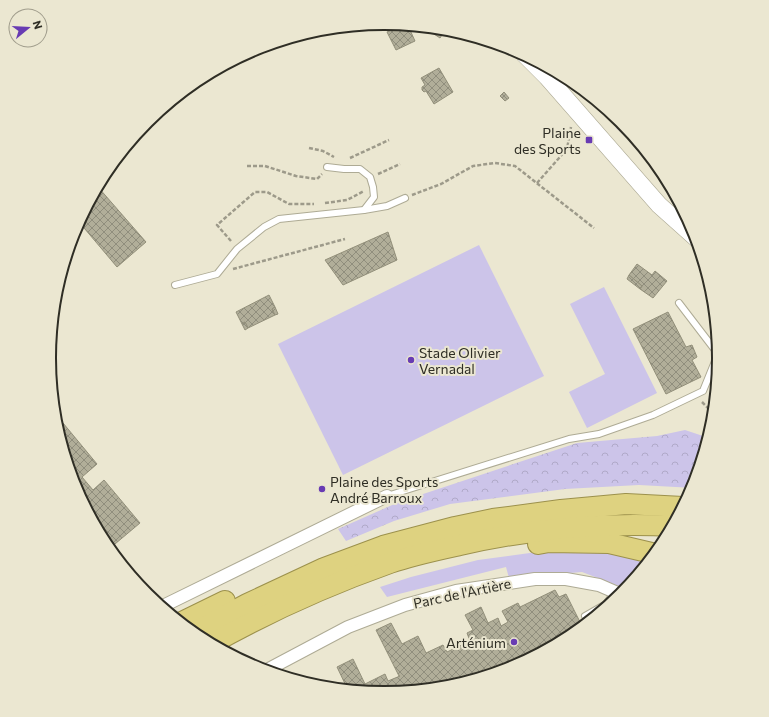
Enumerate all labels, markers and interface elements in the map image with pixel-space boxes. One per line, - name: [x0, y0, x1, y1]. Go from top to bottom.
- north arrow: [8, 8, 48, 48]
- text: N: [31, 19, 45, 31]
- place label: Plaine des Sports: [514, 124, 581, 157]
- marker: Plaine des Sports: [584, 135, 594, 145]
- place label: Stade Olivier Vernadal: [419, 344, 501, 377]
- marker: Stade Olivier Vernadal: [406, 355, 416, 365]
- place label: Plaine des Sports André Barroux: [330, 473, 438, 506]
- marker: Plaine des Sports André Barroux: [317, 484, 327, 494]
- street label: Parc de l'Artière: [412, 574, 512, 612]
- place label: Arténium: [446, 634, 506, 651]
- marker: Arténium: [509, 637, 519, 647]

